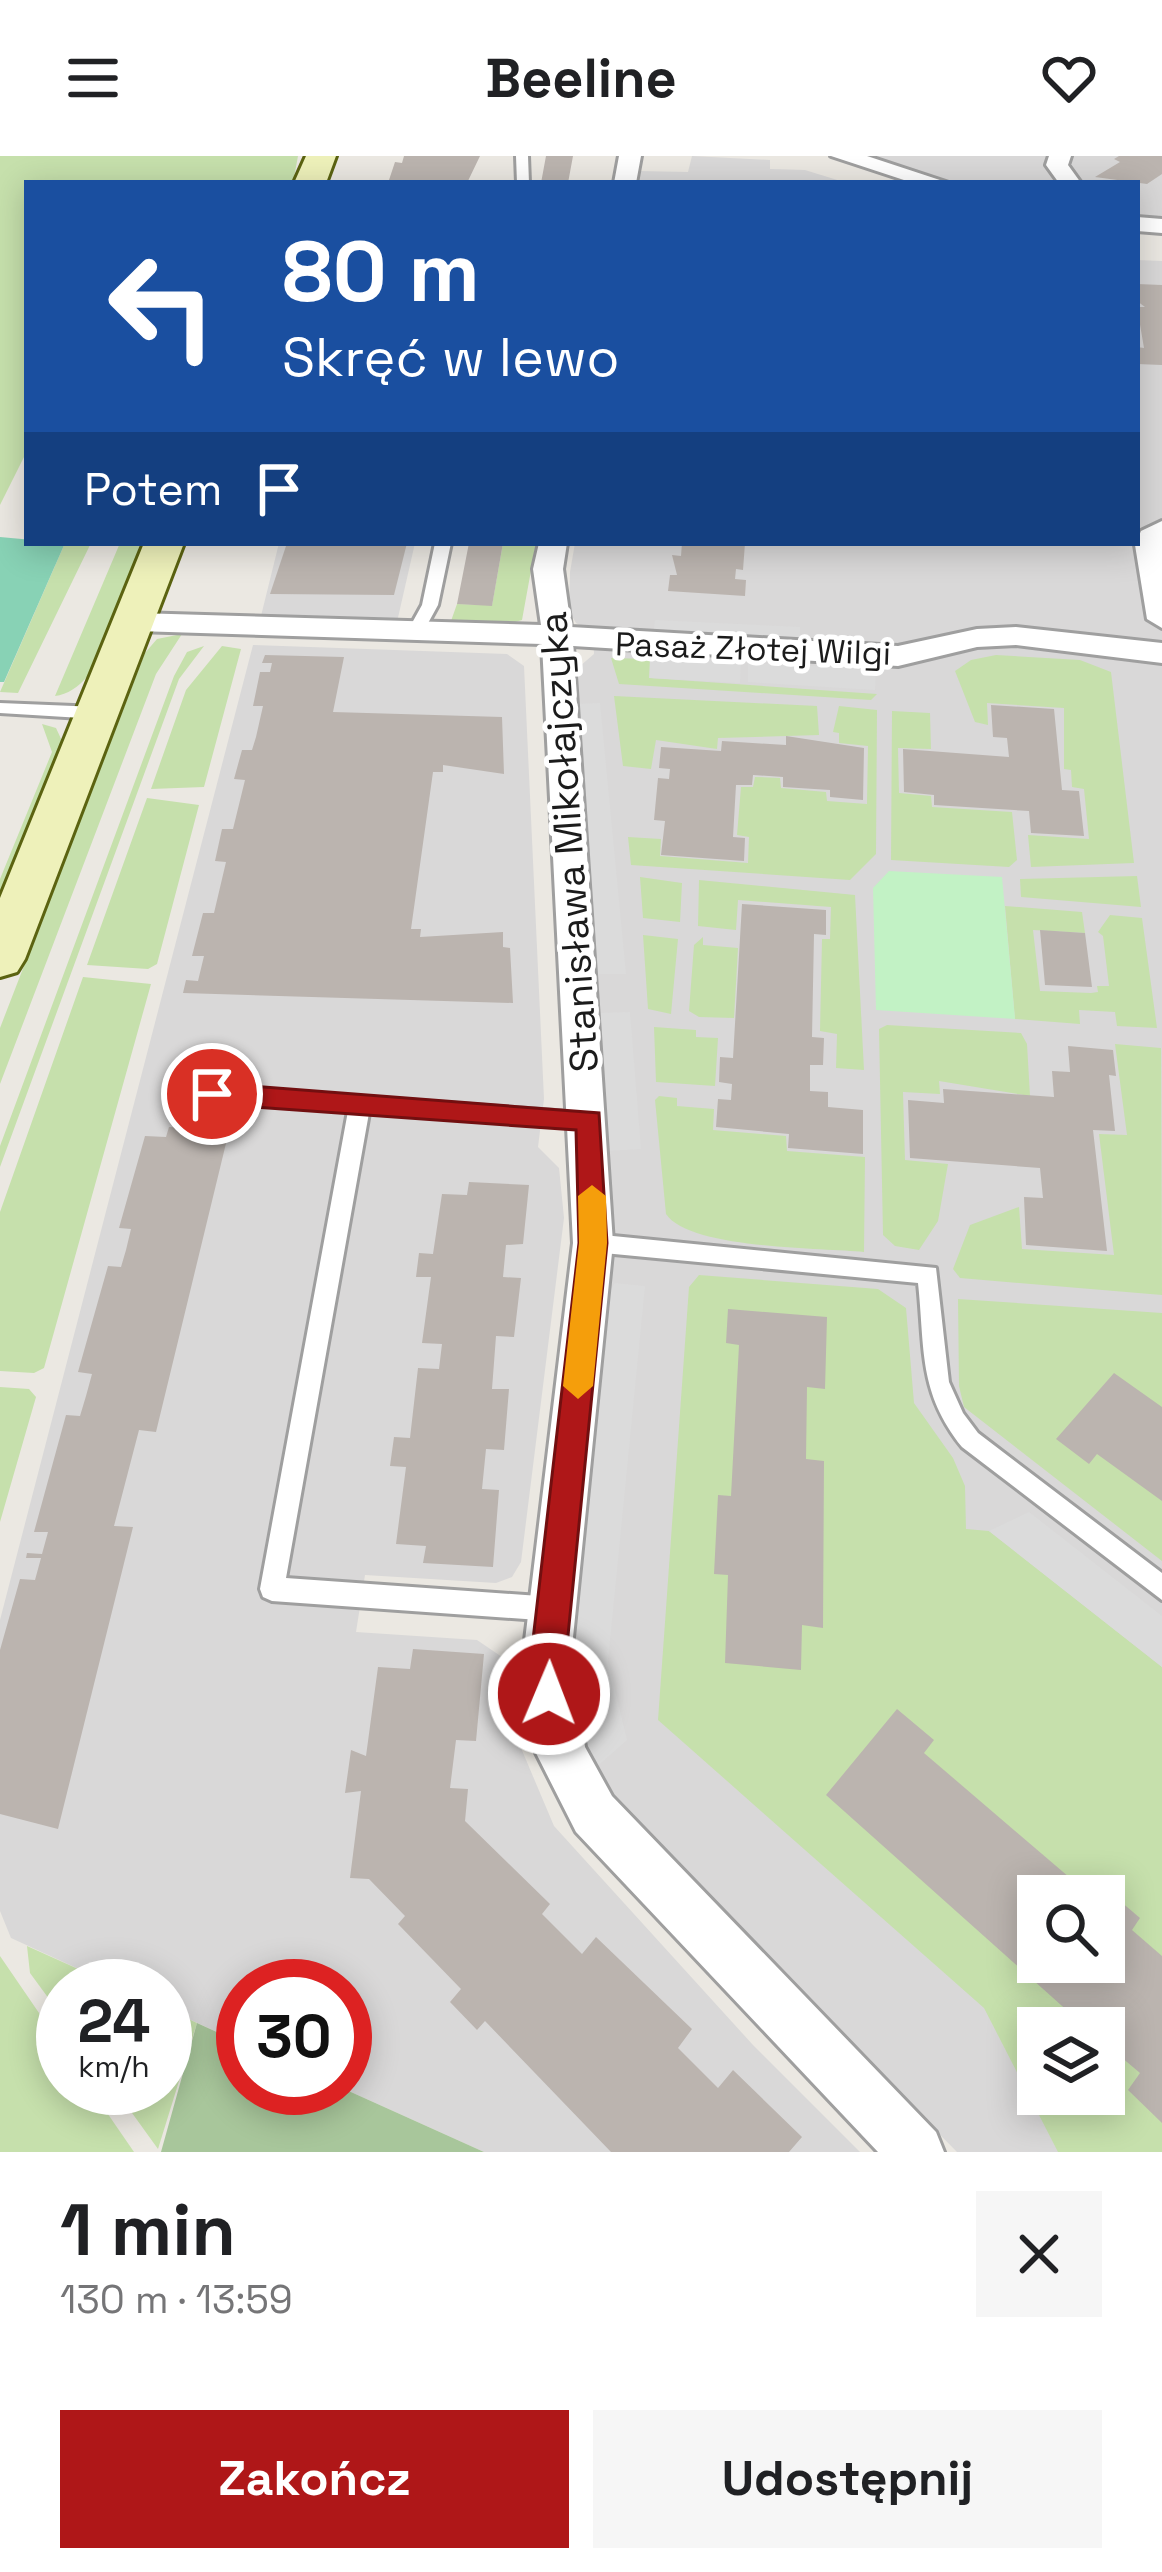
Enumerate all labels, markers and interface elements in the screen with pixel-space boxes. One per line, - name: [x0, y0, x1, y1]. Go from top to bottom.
- text: Beeline: [485, 44, 677, 113]
- icon: menu: [60, 45, 126, 111]
- icon: heart: [1036, 45, 1102, 111]
- text: 80 m: [282, 218, 480, 326]
- icon: left: [84, 228, 240, 384]
- text: Skręć w lewo: [282, 323, 620, 392]
- icon: arrive: [246, 456, 312, 522]
- text: Potem: [84, 461, 222, 518]
- street label: Stanisława Mikołajczyka: [528, 610, 609, 1074]
- street label: Pasaż Złotej Wilgi: [614, 623, 892, 675]
- pin: [161, 1043, 263, 1145]
- icon: arrive: [179, 1061, 245, 1127]
- position arrow: [486, 1631, 612, 1757]
- map controls: [1017, 1875, 1125, 2115]
- button: search: [1017, 1875, 1125, 1983]
- speed limit sign: 30: [216, 1959, 372, 2115]
- text: 24: [78, 1983, 150, 2060]
- button: layers: [1017, 2007, 1125, 2115]
- text: km/h: [78, 2047, 150, 2086]
- text: 1 min: [60, 2184, 236, 2276]
- button: close: [976, 2191, 1102, 2317]
- text: 130 m · 13:59: [60, 2275, 293, 2324]
- button: Zakończ: [60, 2410, 569, 2548]
- button: Udostępnij: [593, 2410, 1102, 2548]

